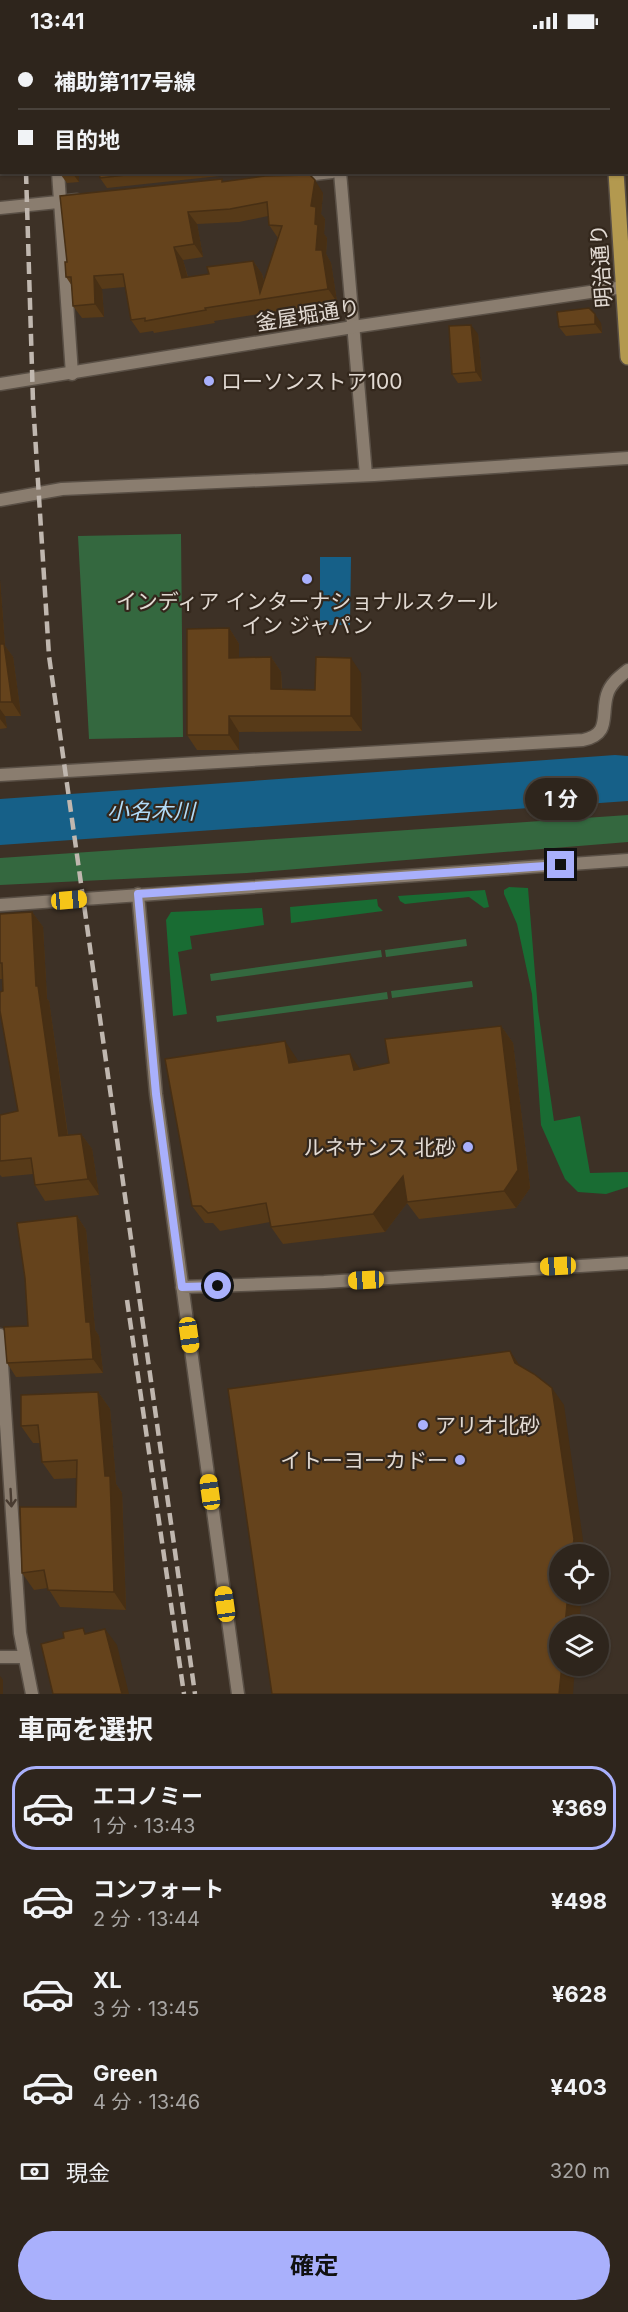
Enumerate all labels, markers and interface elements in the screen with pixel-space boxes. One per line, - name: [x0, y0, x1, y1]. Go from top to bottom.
- text: 13:41: [30, 8, 85, 34]
- text: 補助第117号線: [54, 69, 196, 95]
- text: 目的地: [54, 127, 120, 153]
- street label: 明治通り: [586, 223, 616, 309]
- street label: 釜屋堀通り: [254, 294, 362, 336]
- place label: ローソンストア100: [221, 369, 403, 394]
- marker: ローソンストア100: [202, 374, 216, 388]
- marker: インディア インターナショナルスクール イン ジャパン: [300, 572, 314, 586]
- place label: インディア インターナショナルスクール イン ジャパン: [116, 589, 498, 638]
- callout: 1 分: [525, 778, 597, 820]
- text: 1 分: [544, 787, 578, 811]
- water label: 小名木川: [107, 798, 197, 824]
- route end: [547, 851, 574, 878]
- car: [50, 889, 88, 911]
- place label: ルネサンス 北砂: [304, 1135, 456, 1160]
- marker: ルネサンス 北砂: [461, 1140, 475, 1154]
- car: [540, 1256, 576, 1276]
- car: [348, 1270, 384, 1290]
- route start: [204, 1272, 231, 1299]
- car: [178, 1316, 200, 1354]
- place label: アリオ北砂: [435, 1413, 540, 1438]
- marker: アリオ北砂: [416, 1418, 430, 1432]
- place label: イトーヨーカドー: [280, 1448, 448, 1473]
- marker: イトーヨーカドー: [453, 1453, 467, 1467]
- car: [199, 1473, 221, 1511]
- one-way arrow: [6, 1487, 17, 1507]
- map controls: [549, 1544, 609, 1676]
- button: locate: [549, 1544, 609, 1604]
- car: [214, 1585, 236, 1623]
- button: layers: [549, 1616, 609, 1676]
- text: 車両を選択: [18, 1713, 153, 1746]
- icon: car: [21, 1781, 75, 1835]
- text: エコノミー: [93, 1783, 203, 1809]
- text: ¥369: [552, 1795, 607, 1821]
- text: 1 分 · 13:43: [93, 1814, 195, 1838]
- icon: car: [21, 1874, 75, 1928]
- text: コンフォート: [93, 1876, 224, 1902]
- text: ¥498: [551, 1888, 607, 1914]
- text: 2 分 · 13:44: [93, 1907, 200, 1931]
- icon: car: [21, 1967, 75, 2021]
- text: XL: [93, 1967, 122, 1993]
- text: ¥628: [552, 1981, 607, 2007]
- text: 3 分 · 13:45: [93, 1997, 199, 2021]
- icon: car: [21, 2060, 75, 2114]
- text: Green: [93, 2060, 158, 2086]
- text: ¥403: [551, 2074, 607, 2100]
- text: 4 分 · 13:46: [93, 2090, 200, 2114]
- icon: cash: [18, 2155, 51, 2188]
- text: 320 m: [550, 2159, 610, 2183]
- text: 現金: [66, 2160, 110, 2186]
- button: 確定: [18, 2231, 610, 2300]

